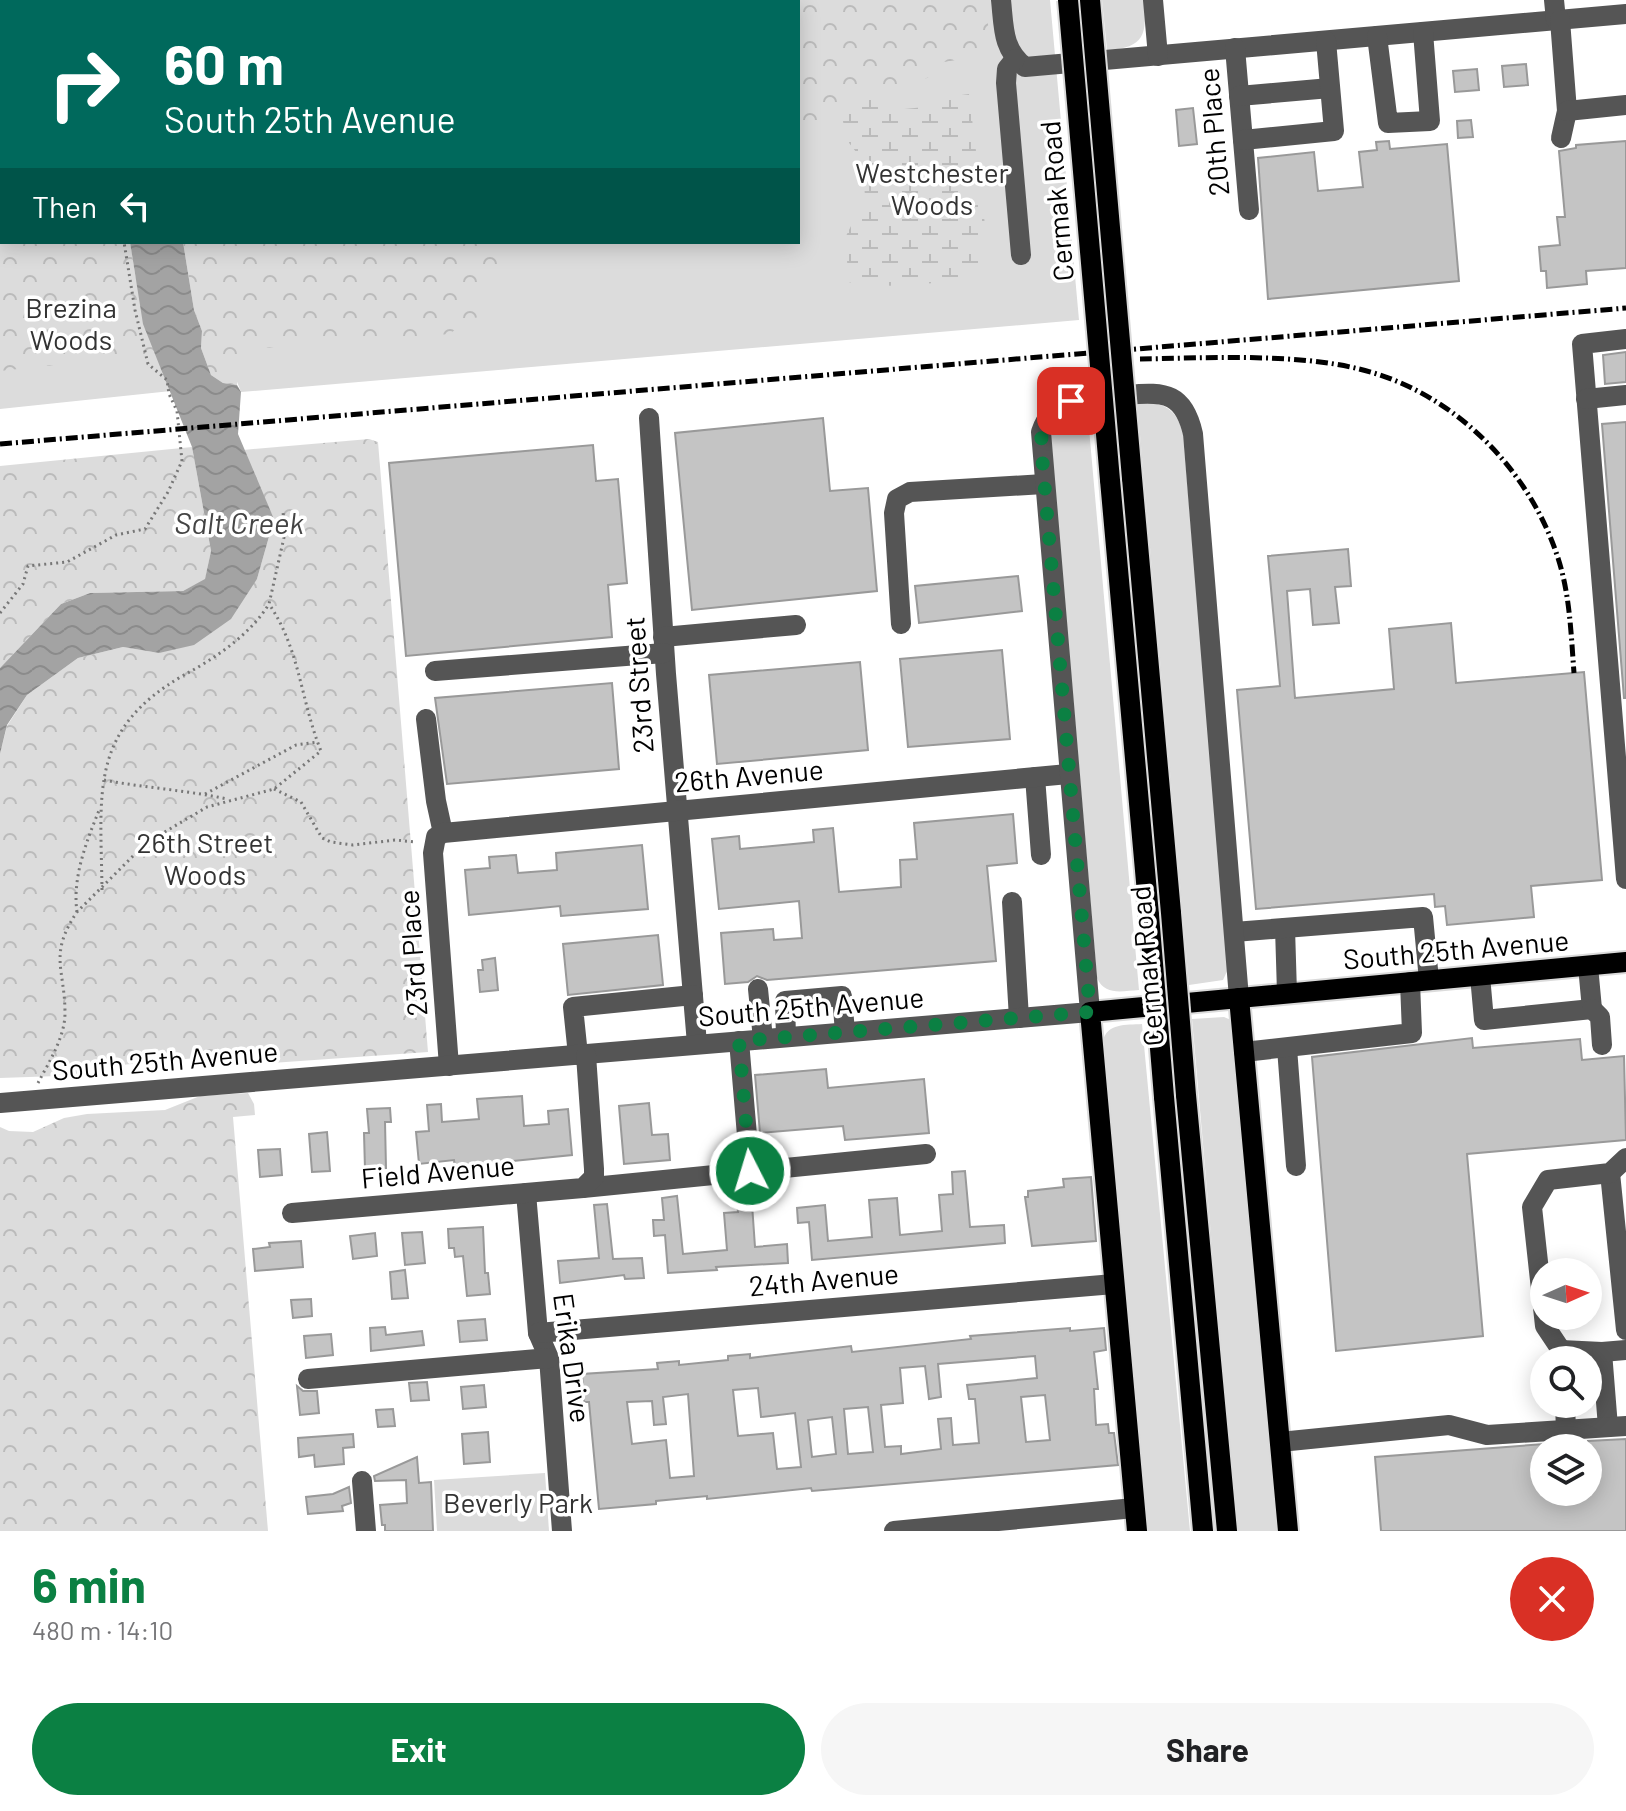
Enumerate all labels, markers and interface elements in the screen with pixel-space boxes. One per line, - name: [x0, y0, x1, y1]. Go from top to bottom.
- text: 60 m: [164, 29, 284, 96]
- icon: right: [32, 32, 136, 136]
- street label: 20th Place: [1190, 67, 1236, 198]
- text: South 25th Avenue: [164, 97, 456, 140]
- street label: Cermak Road: [1032, 119, 1080, 283]
- park label: Westchester Woods: [855, 155, 1009, 221]
- icon: left: [113, 184, 157, 228]
- text: Then: [32, 188, 97, 224]
- park label: Brezina Woods: [25, 290, 117, 356]
- pin: [1037, 367, 1105, 435]
- icon: arrive: [1049, 379, 1093, 423]
- water label: Salt Creek: [174, 504, 304, 540]
- street label: 23rd Street: [616, 616, 660, 754]
- street label: 26th Avenue: [673, 752, 825, 798]
- park label: 26th Street Woods: [137, 825, 273, 891]
- street label: Cermak Road: [1122, 884, 1170, 1048]
- street label: 23rd Place: [391, 889, 433, 1018]
- street label: South 25th Avenue: [1341, 922, 1570, 976]
- street label: South 25th Avenue: [696, 979, 925, 1033]
- street label: South 25th Avenue: [50, 1033, 279, 1087]
- position arrow: [708, 1129, 792, 1213]
- street label: Field Avenue: [360, 1147, 516, 1195]
- street label: 24th Avenue: [748, 1256, 900, 1302]
- north arrow: [1530, 1258, 1602, 1330]
- map controls: [1530, 1258, 1602, 1506]
- street label: Erika Drive: [547, 1291, 599, 1425]
- button: search: [1530, 1346, 1602, 1418]
- button: layers: [1530, 1434, 1602, 1506]
- park label: Beverly Park: [443, 1485, 593, 1519]
- text: 6 min: [32, 1555, 146, 1613]
- button: close: [1510, 1557, 1594, 1641]
- text: 480 m · 14:10: [32, 1614, 173, 1645]
- button: Exit: [32, 1703, 805, 1795]
- button: Share: [821, 1703, 1594, 1795]

